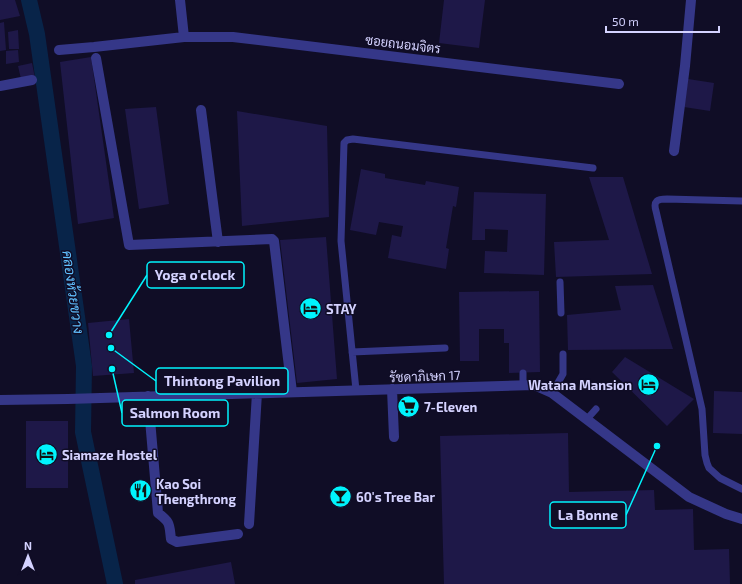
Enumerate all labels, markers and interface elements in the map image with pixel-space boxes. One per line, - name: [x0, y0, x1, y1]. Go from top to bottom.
- scale bar: [606, 8, 719, 34]
- text: 50 m: [612, 14, 639, 28]
- street label: ซอยถนอมจิตร: [364, 31, 442, 57]
- water label: คลองห้วยขวาง: [59, 249, 88, 335]
- callout: Yoga o'clock: [147, 262, 244, 288]
- text: Yoga o'clock: [155, 266, 235, 283]
- hotel icon: STAY: [297, 296, 323, 322]
- place label: STAY: [326, 301, 356, 317]
- street label: รัชดาภิเษก 17: [389, 367, 461, 385]
- callout: Thintong Pavilion: [156, 368, 288, 394]
- text: Thintong Pavilion: [164, 372, 280, 389]
- hotel icon: Watana Mansion: [635, 372, 661, 398]
- place label: Watana Mansion: [528, 377, 632, 393]
- supermarket icon: 7-Eleven: [396, 394, 422, 420]
- place label: 7-Eleven: [424, 399, 478, 415]
- callout: Salmon Room: [122, 400, 228, 426]
- text: Salmon Room: [130, 404, 220, 421]
- hotel icon: Siamaze Hostel: [34, 442, 60, 468]
- place label: Siamaze Hostel: [62, 447, 158, 463]
- place label: Kao Soi Thengthrong: [156, 476, 236, 507]
- restaurant icon: Kao Soi Thengthrong: [127, 478, 153, 504]
- bar icon: 60's Tree Bar: [327, 484, 353, 510]
- place label: 60's Tree Bar: [356, 489, 436, 505]
- callout: La Bonne: [550, 502, 626, 528]
- text: La Bonne: [558, 506, 618, 523]
- north arrow: [8, 536, 48, 576]
- text: N: [24, 539, 32, 552]

